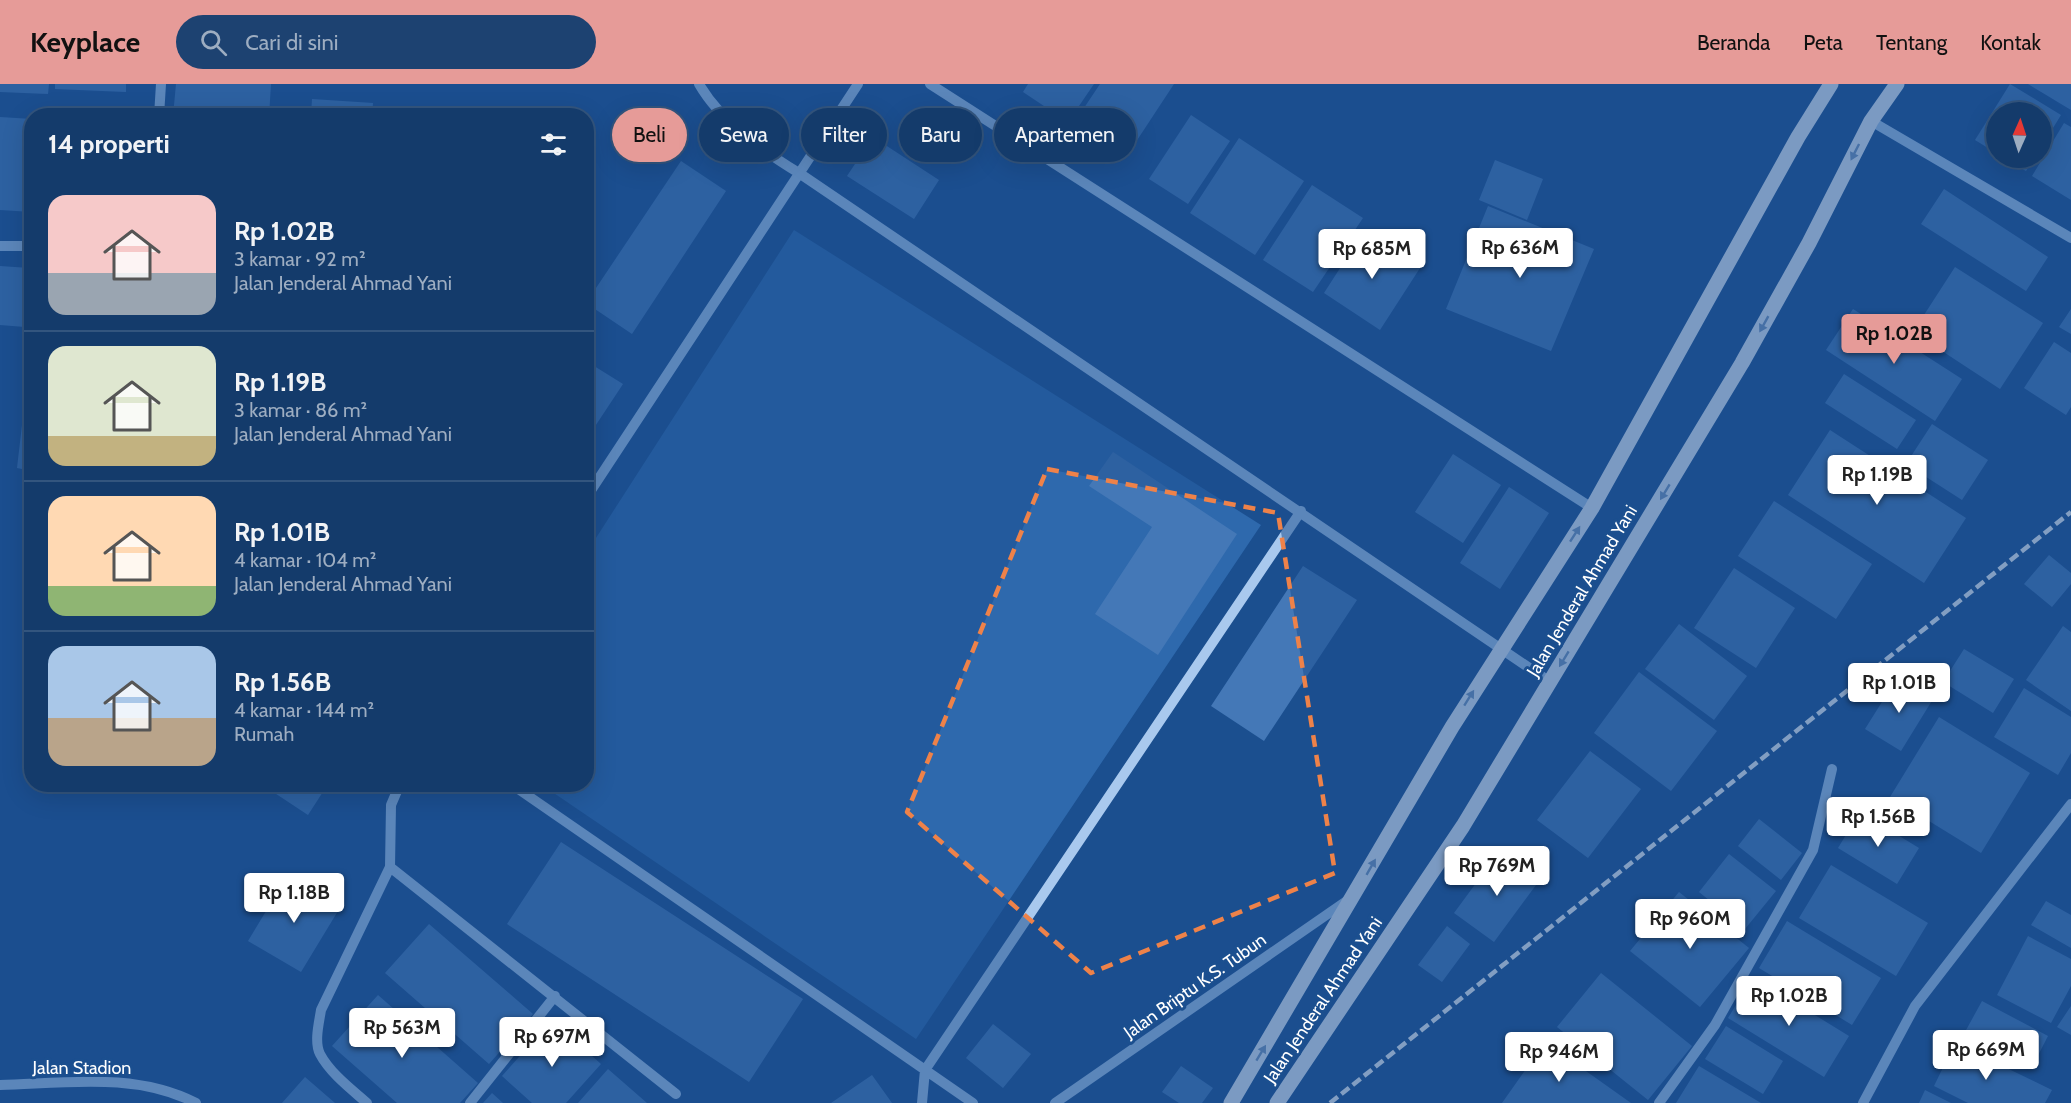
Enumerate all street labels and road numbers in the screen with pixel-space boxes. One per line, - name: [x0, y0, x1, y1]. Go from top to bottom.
- street label: Jalan Jenderal Ahmad Yani: [1522, 501, 1642, 682]
- street label: Jalan Jenderal Ahmad Yani: [1258, 913, 1387, 1088]
- street label: Jalan Briptu K.S. Tubun: [1119, 929, 1270, 1044]
- street label: Jalan Stadion: [32, 1057, 131, 1079]

